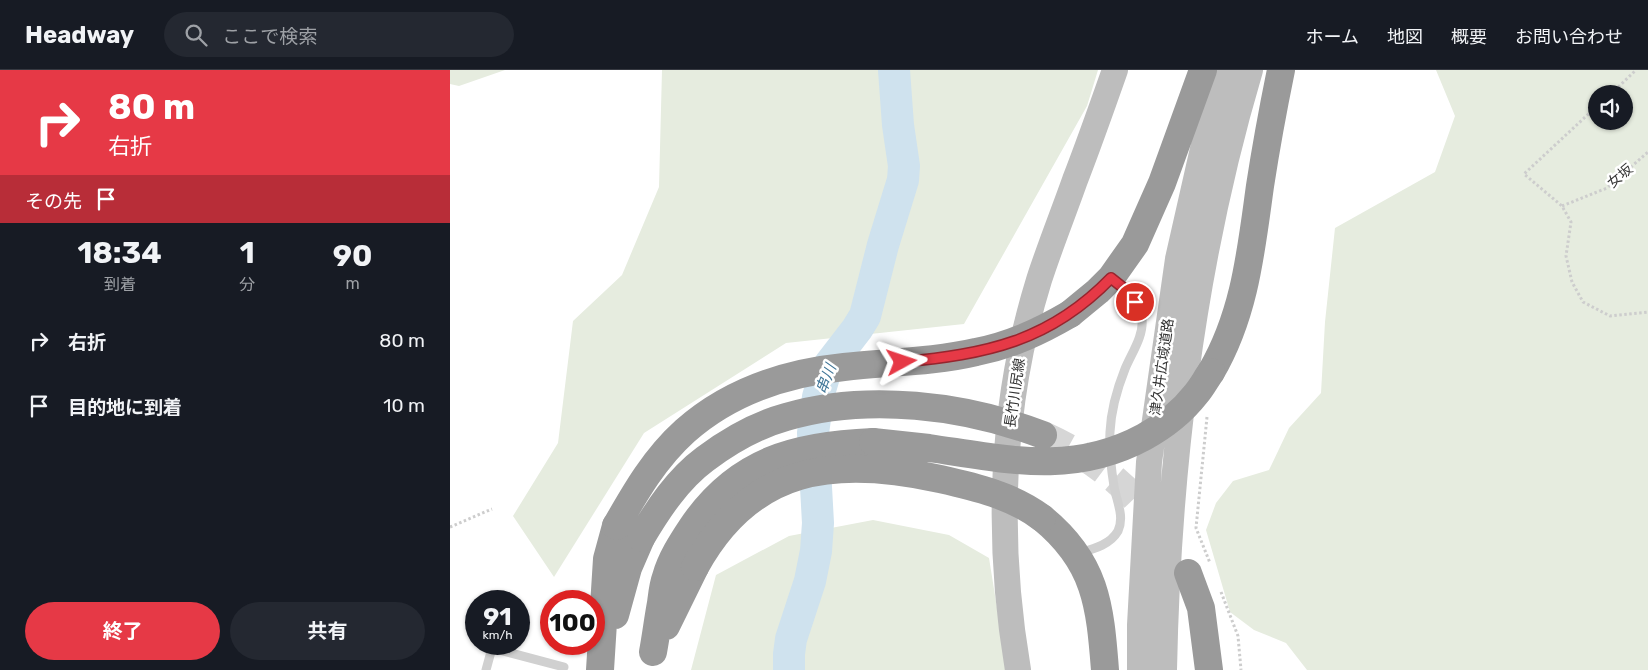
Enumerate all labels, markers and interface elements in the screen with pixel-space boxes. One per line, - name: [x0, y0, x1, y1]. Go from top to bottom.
- search box: [164, 12, 514, 57]
- text: Headway: [25, 21, 134, 49]
- icon: search: [182, 21, 210, 49]
- text: ここで検索: [222, 25, 317, 48]
- text: ホーム: [1306, 26, 1359, 48]
- text: 地図: [1387, 26, 1423, 48]
- text: 概要: [1451, 26, 1487, 48]
- text: お問い合わせ: [1515, 26, 1623, 48]
- map controls: [1588, 85, 1633, 130]
- button: sound: [1588, 85, 1633, 130]
- text: 80 m: [108, 86, 195, 128]
- icon: right: [25, 90, 90, 155]
- text: 右折: [108, 133, 152, 160]
- street label: 女坂: [1604, 160, 1636, 192]
- icon: arrive: [92, 185, 120, 213]
- text: その先: [25, 190, 82, 213]
- text: 18:34: [78, 235, 162, 271]
- text: 1: [240, 235, 255, 271]
- text: 90: [333, 238, 372, 274]
- text: m: [346, 274, 360, 293]
- text: 到着: [104, 275, 136, 294]
- text: 分: [239, 275, 255, 294]
- pin: [1114, 281, 1156, 323]
- icon: arrive: [1121, 288, 1149, 316]
- street label: 津久井広域道路: [1147, 317, 1177, 417]
- icon: right: [25, 327, 53, 355]
- text: 80 m: [379, 329, 425, 352]
- text: 右折: [68, 331, 106, 354]
- position arrow: [875, 335, 927, 387]
- street label: 長竹川尻線: [1002, 357, 1028, 429]
- water label: 串川: [812, 360, 840, 396]
- icon: arrive: [25, 392, 53, 420]
- text: 10 m: [383, 394, 425, 417]
- text: 目的地に到着: [68, 396, 182, 419]
- speed limit sign: 100: [540, 590, 605, 655]
- button: 終了: [25, 602, 220, 660]
- button: 共有: [230, 602, 425, 660]
- text: 91: [483, 602, 512, 631]
- text: km/h: [483, 628, 512, 642]

